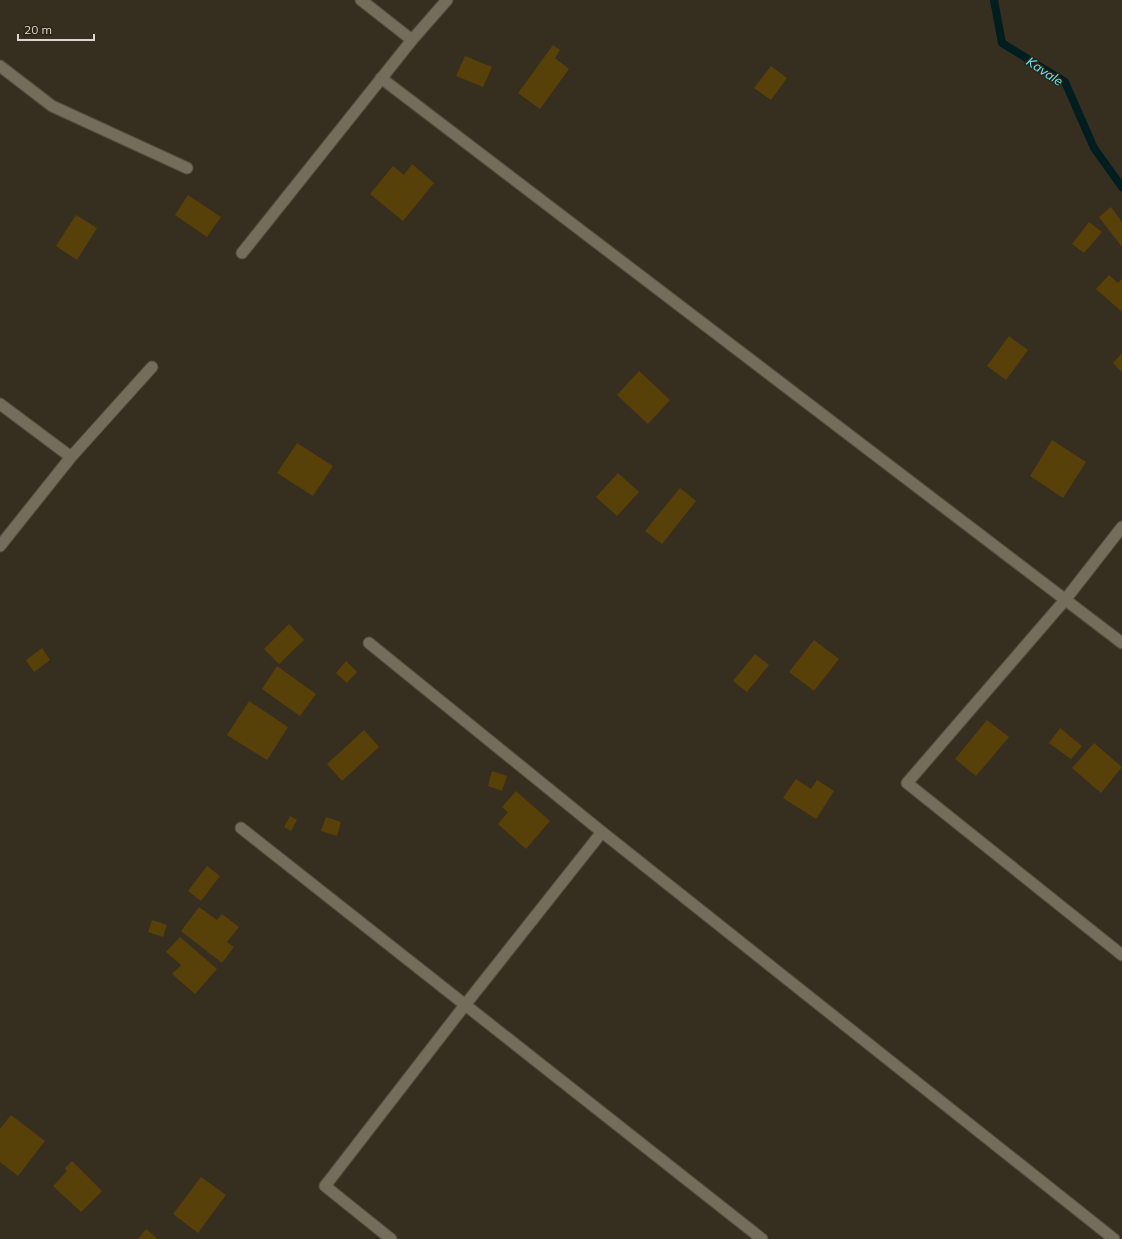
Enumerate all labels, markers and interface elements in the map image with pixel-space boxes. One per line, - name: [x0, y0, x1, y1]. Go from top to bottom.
- scale bar: [18, 16, 94, 42]
- text: 20 m: [24, 22, 52, 37]
- water label: Kavale: [1024, 53, 1066, 89]

